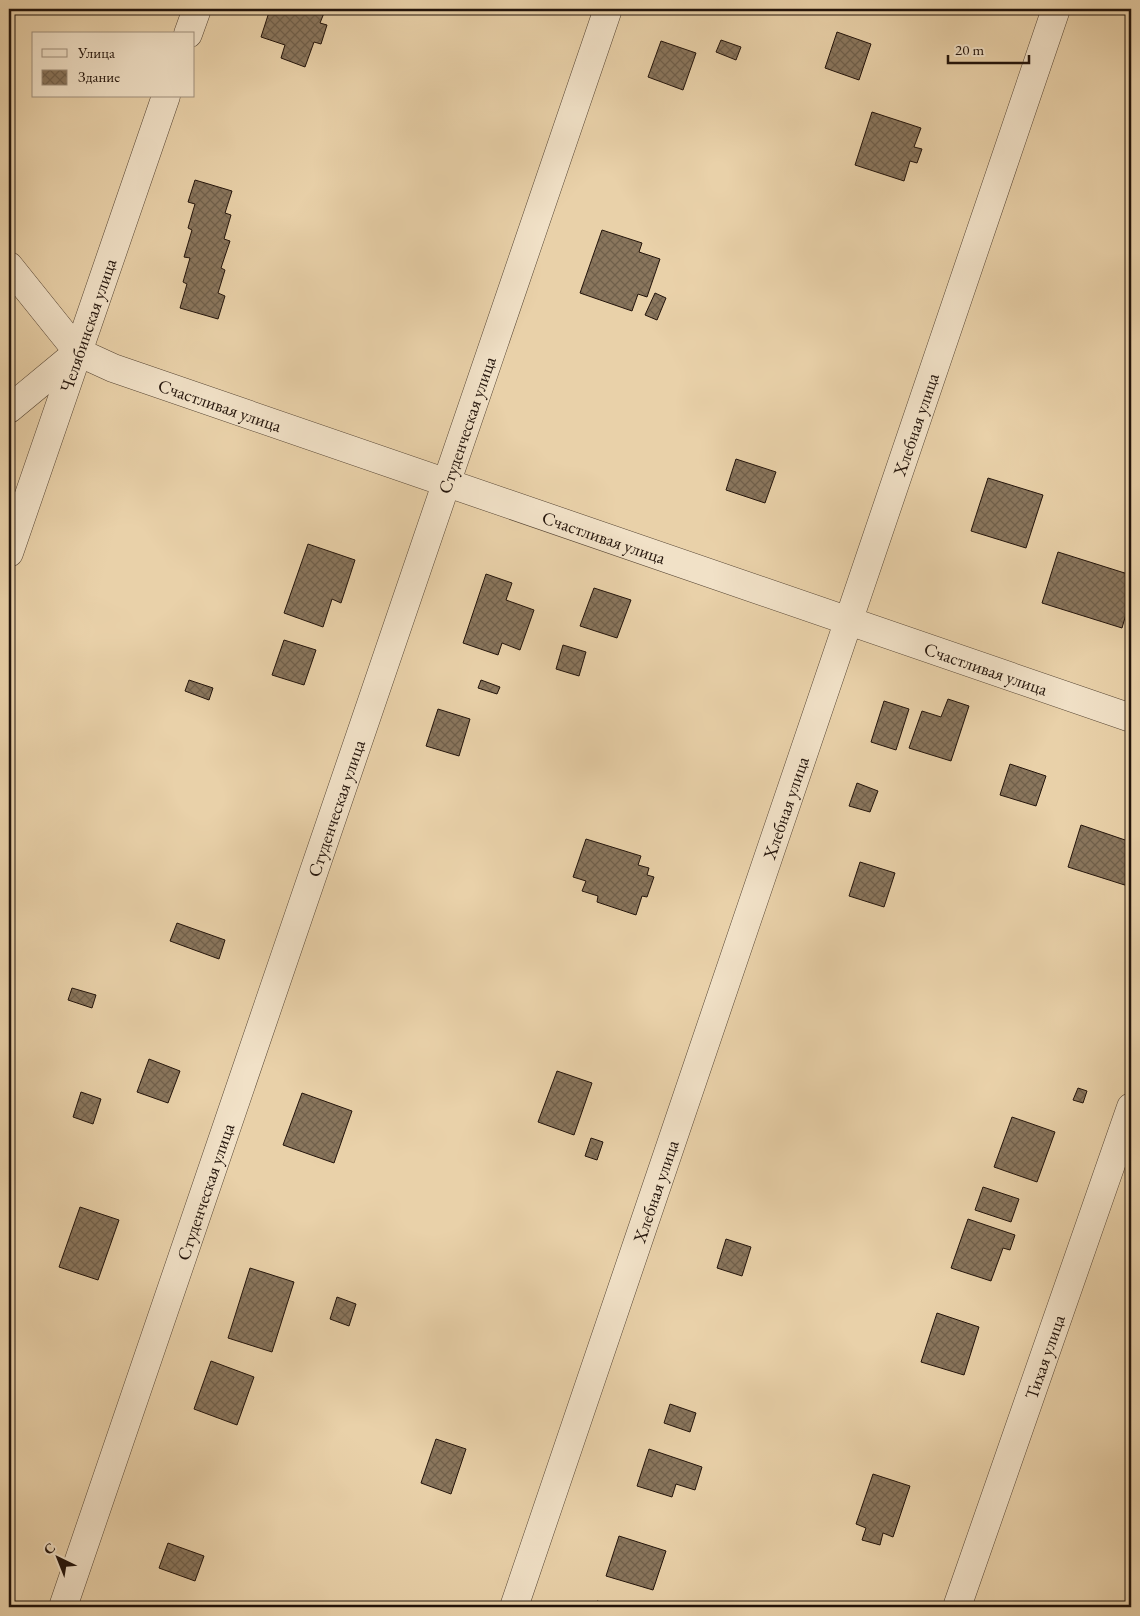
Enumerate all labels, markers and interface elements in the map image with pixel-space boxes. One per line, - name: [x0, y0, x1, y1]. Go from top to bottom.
- legend: [32, 32, 195, 98]
- scale bar: [948, 32, 1029, 64]
- text: 20 m: [955, 40, 984, 59]
- text: Улица: [77, 43, 115, 62]
- text: Здание: [78, 67, 120, 86]
- street label: Челябинская улица: [54, 255, 121, 395]
- street label: Студенческая улица: [432, 352, 500, 496]
- street label: Хлебная улица: [887, 369, 944, 480]
- street label: Счастливая улица: [155, 373, 286, 437]
- street label: Счастливая улица: [539, 505, 670, 569]
- street label: Счастливая улица: [921, 636, 1052, 700]
- street label: Студенческая улица: [301, 736, 370, 880]
- street label: Хлебная улица: [757, 752, 813, 863]
- street label: Студенческая улица: [171, 1119, 239, 1263]
- street label: Хлебная улица: [627, 1136, 683, 1247]
- street label: Тихая улица: [1019, 1311, 1070, 1402]
- north arrow: [32, 1534, 82, 1584]
- text: С: [39, 1538, 59, 1558]

